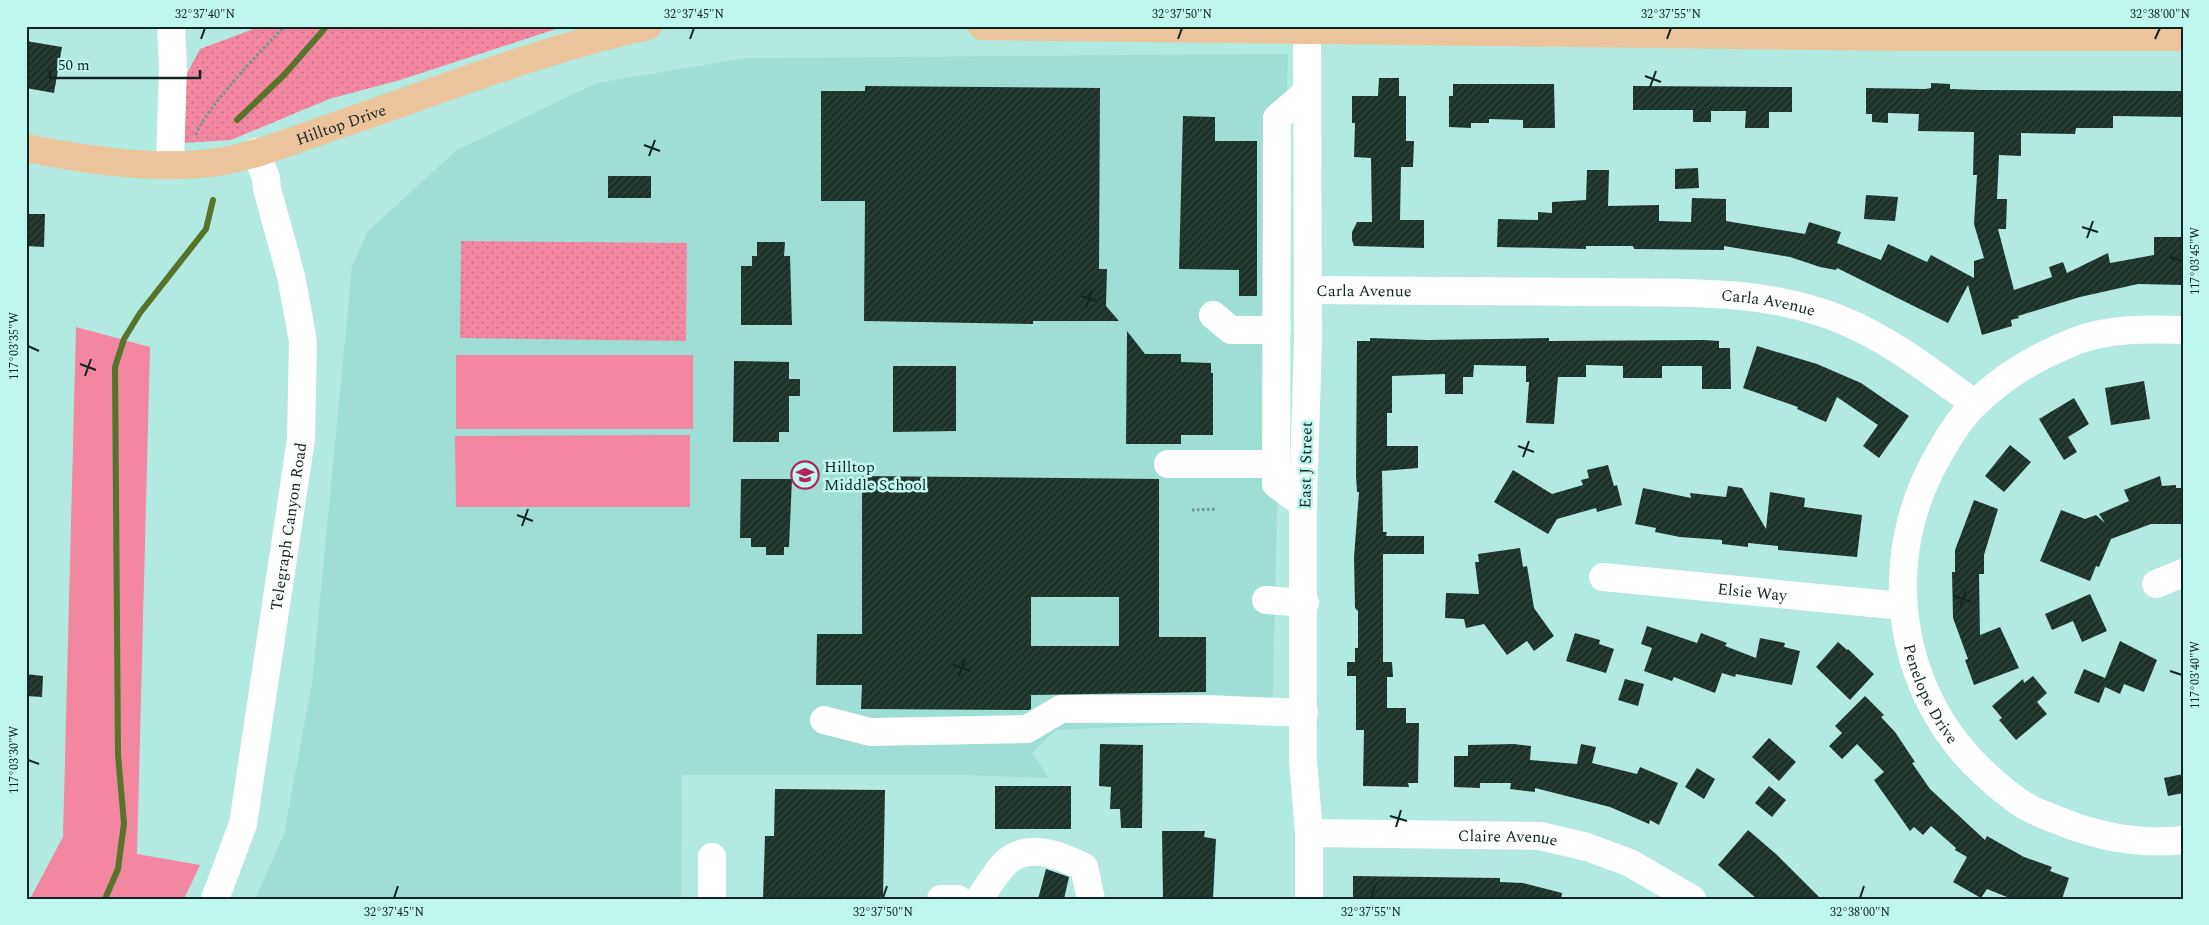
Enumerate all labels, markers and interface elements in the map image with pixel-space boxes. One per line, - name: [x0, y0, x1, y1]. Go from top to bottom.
- text: 32°37'40"N: [175, 5, 235, 24]
- text: 32°37'45"N: [664, 5, 724, 24]
- text: 32°37'50"N: [1152, 5, 1212, 24]
- text: 32°37'55"N: [1641, 5, 1701, 24]
- text: 32°38'00"N: [2130, 5, 2190, 24]
- scale bar: [50, 48, 200, 80]
- text: 50 m: [58, 54, 90, 77]
- street label: Hilltop Drive: [293, 98, 389, 152]
- text: 117°03'45"W: [2186, 227, 2205, 295]
- street label: Carla Avenue: [1316, 279, 1412, 303]
- street label: Carla Avenue: [1720, 283, 1818, 323]
- text: 117°03'35"W: [5, 312, 24, 380]
- street label: East J Street: [1293, 421, 1319, 509]
- street label: Telegraph Canyon Road: [264, 441, 313, 612]
- place label: Hilltop Middle School: [824, 455, 927, 497]
- school or university icon: Hilltop Middle School: [790, 460, 820, 490]
- street label: Elsie Way: [1716, 577, 1789, 608]
- street label: Penelope Drive: [1897, 641, 1964, 749]
- text: 117°03'40"W: [2186, 641, 2205, 709]
- text: 117°03'30"W: [5, 726, 24, 794]
- street label: Claire Avenue: [1458, 824, 1560, 853]
- text: 32°37'45"N: [364, 903, 424, 922]
- text: 32°37'50"N: [853, 903, 913, 922]
- text: 32°37'55"N: [1341, 903, 1401, 922]
- text: 32°38'00"N: [1830, 903, 1890, 922]

